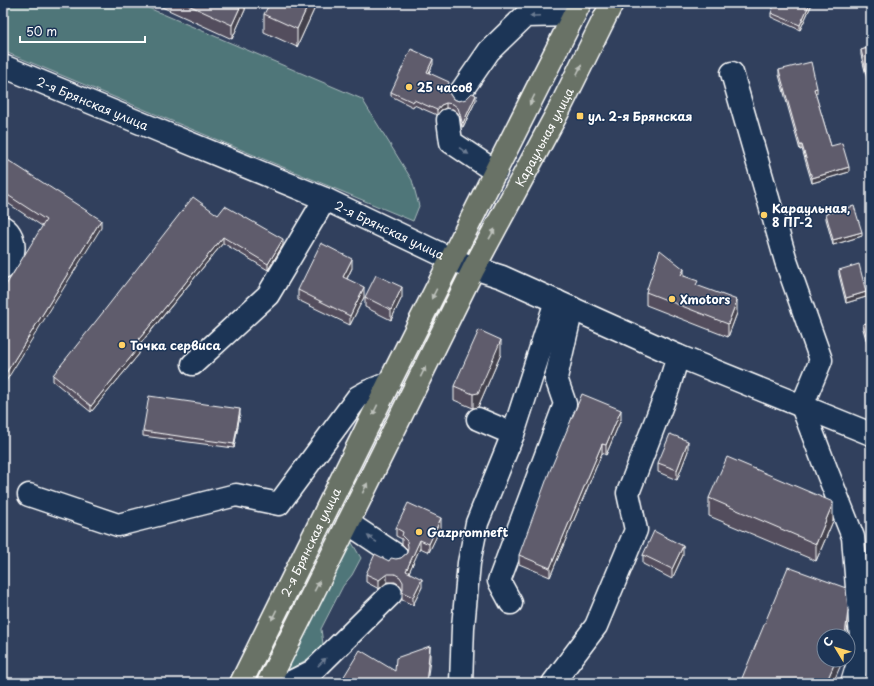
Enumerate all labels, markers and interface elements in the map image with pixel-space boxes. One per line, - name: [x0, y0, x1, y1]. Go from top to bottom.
- one-way arrow: [528, 13, 541, 19]
- scale bar: [20, 18, 145, 44]
- text: 50 m: [26, 22, 57, 40]
- one-way arrow: [576, 64, 582, 76]
- street label: 2-я Брянская улица: [34, 72, 152, 134]
- place label: 25 часов: [417, 78, 472, 96]
- marker: 25 часов: [404, 82, 414, 92]
- street label: Караульная улица: [511, 84, 578, 190]
- one-way arrow: [528, 95, 535, 106]
- place label: ул. 2-я Брянская: [588, 107, 693, 125]
- marker: ул. 2-я Брянская: [575, 111, 585, 121]
- one-way arrow: [459, 147, 470, 155]
- street label: 2-я Брянская улица: [332, 196, 448, 264]
- place label: Караульная, 8 ПГ-2: [772, 199, 850, 231]
- marker: Караульная, 8 ПГ-2: [759, 210, 769, 220]
- one-way arrow: [489, 229, 496, 240]
- one-way arrow: [430, 288, 437, 300]
- place label: Xmotors: [680, 290, 731, 308]
- marker: Xmotors: [667, 294, 677, 304]
- place label: Точка сервиса: [130, 336, 221, 354]
- marker: Точка сервиса: [117, 340, 127, 350]
- one-way arrow: [420, 366, 426, 377]
- one-way arrow: [372, 405, 378, 416]
- one-way arrow: [362, 482, 368, 494]
- street label: 2-я Брянская улица: [276, 484, 345, 600]
- place label: Gazpromneft: [427, 523, 508, 541]
- marker: Gazpromneft: [414, 527, 424, 537]
- one-way arrow: [367, 535, 377, 543]
- one-way arrow: [313, 580, 320, 591]
- one-way arrow: [271, 609, 278, 620]
- north arrow: [816, 628, 856, 668]
- text: С: [818, 633, 837, 650]
- one-way arrow: [317, 657, 327, 667]

